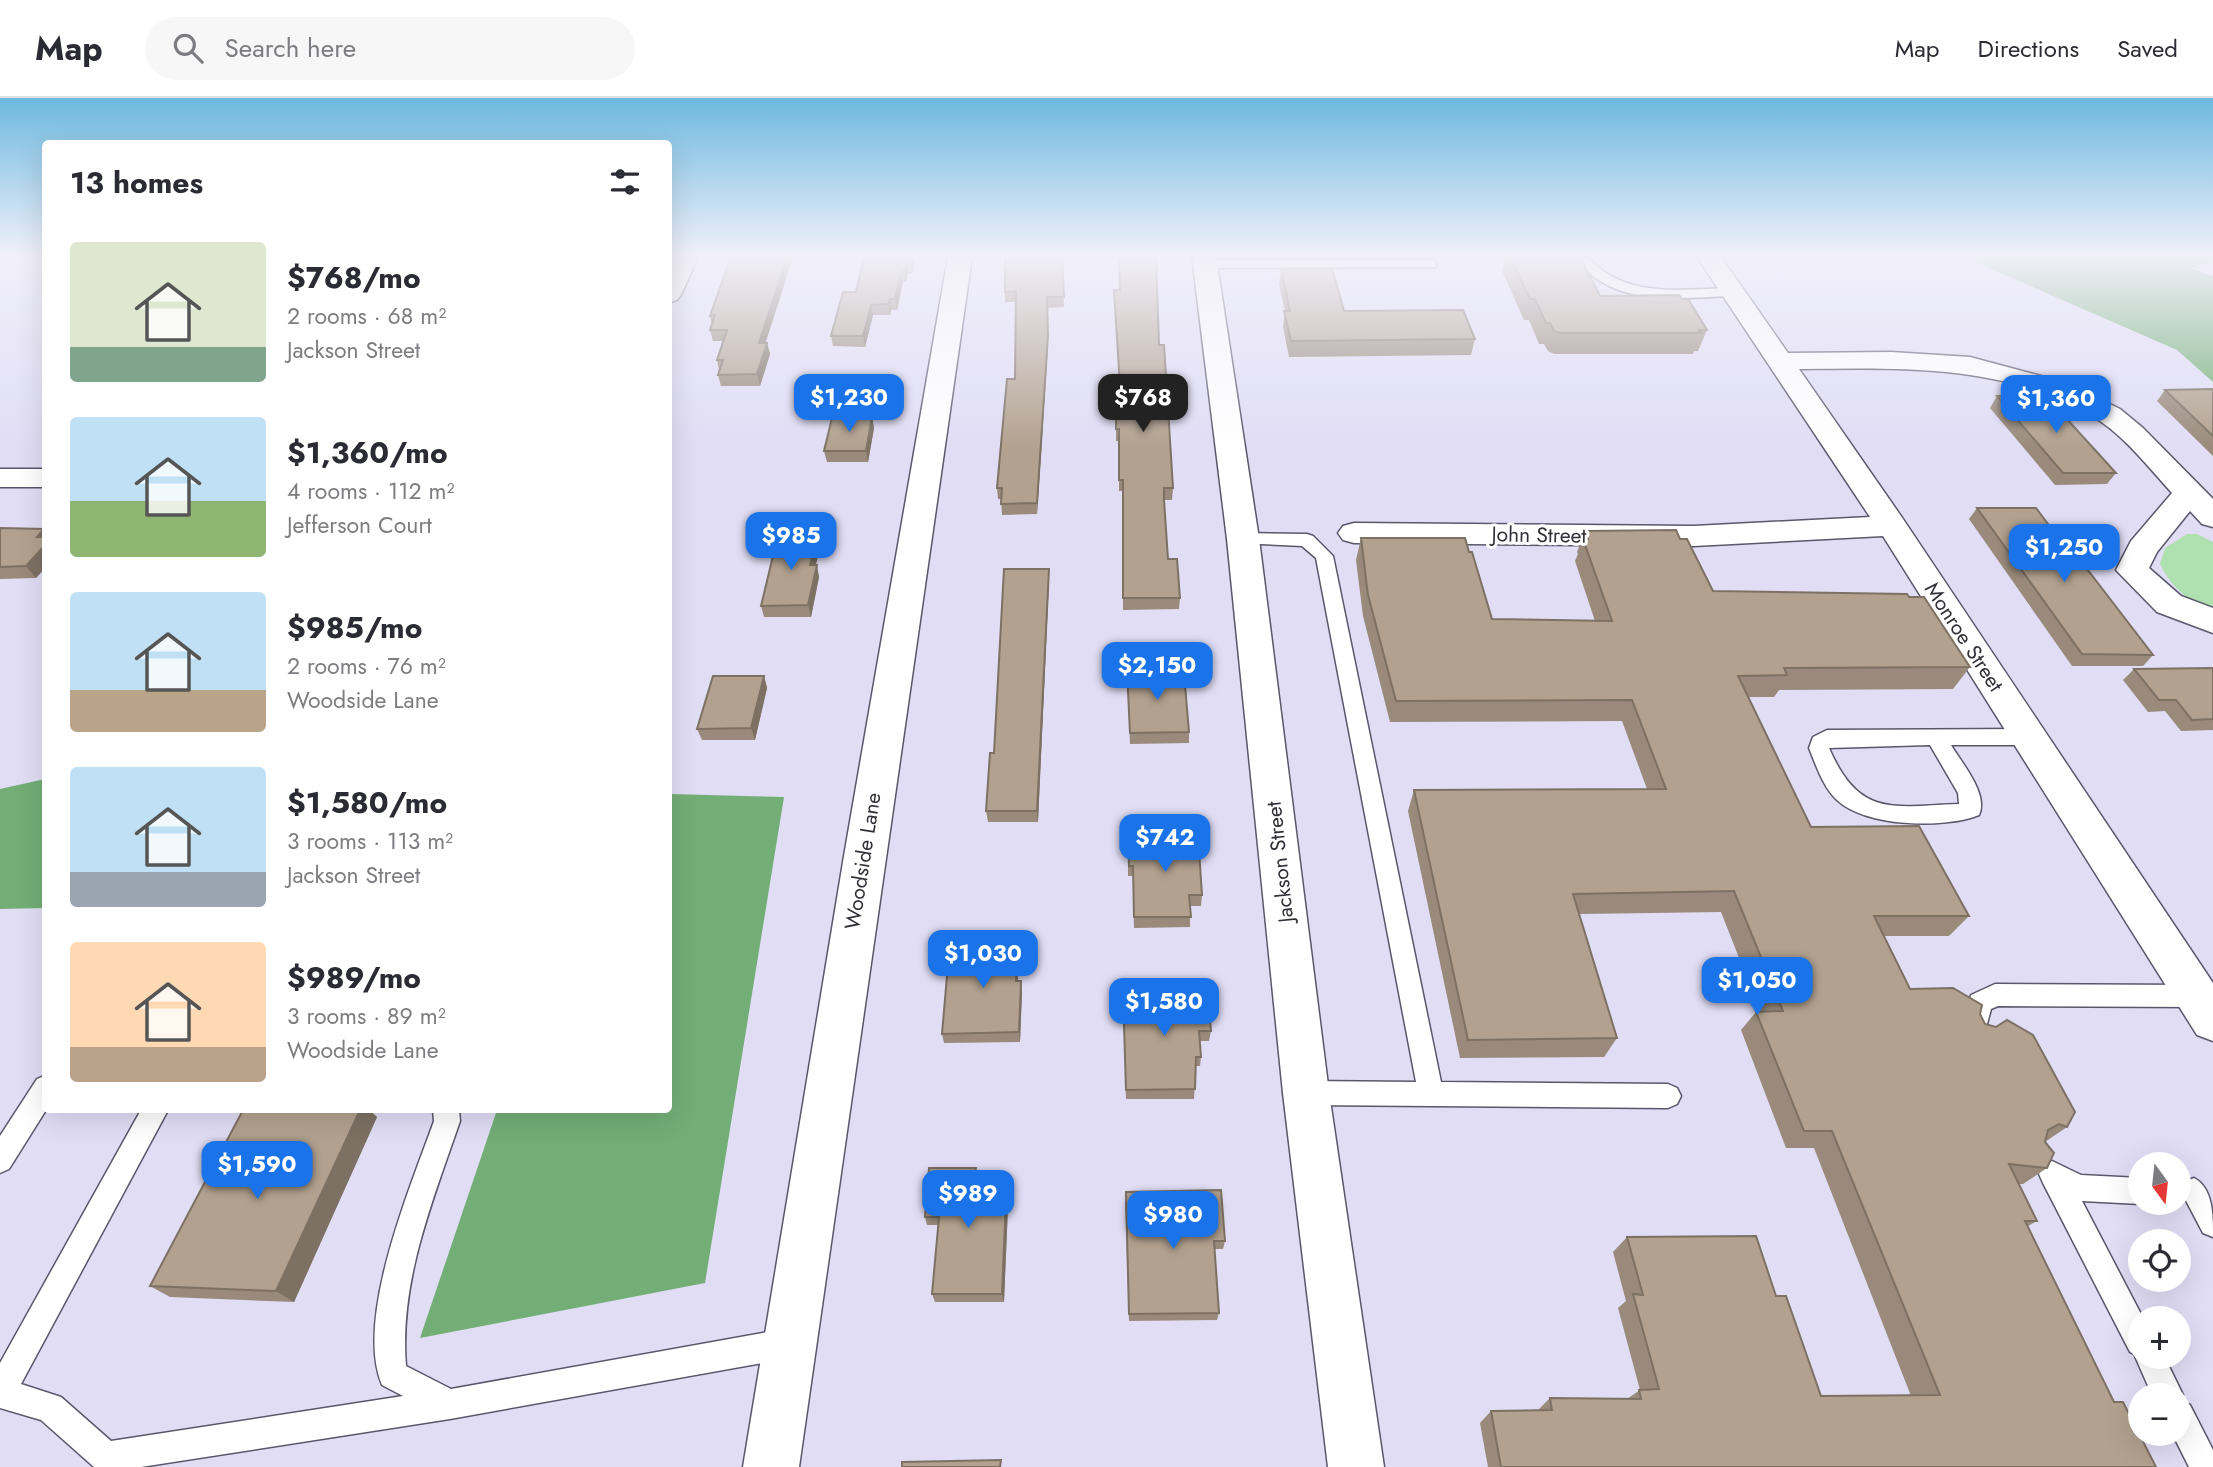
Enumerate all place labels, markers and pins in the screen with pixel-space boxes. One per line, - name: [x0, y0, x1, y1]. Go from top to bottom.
- pin: $1,230: [792, 374, 906, 434]
- pin: $768: [1102, 374, 1184, 434]
- pin: $1,360: [1999, 376, 2113, 435]
- pin: $985: [750, 512, 832, 572]
- pin: $1,250: [2007, 524, 2121, 584]
- pin: $2,150: [1100, 642, 1214, 702]
- pin: $742: [1124, 814, 1206, 874]
- pin: $1,030: [926, 930, 1040, 990]
- pin: $1,050: [1700, 958, 1814, 1017]
- pin: $1,580: [1107, 978, 1221, 1038]
- pin: $1,590: [200, 1142, 314, 1201]
- pin: $989: [927, 1170, 1009, 1230]
- pin: $980: [1132, 1192, 1214, 1251]

